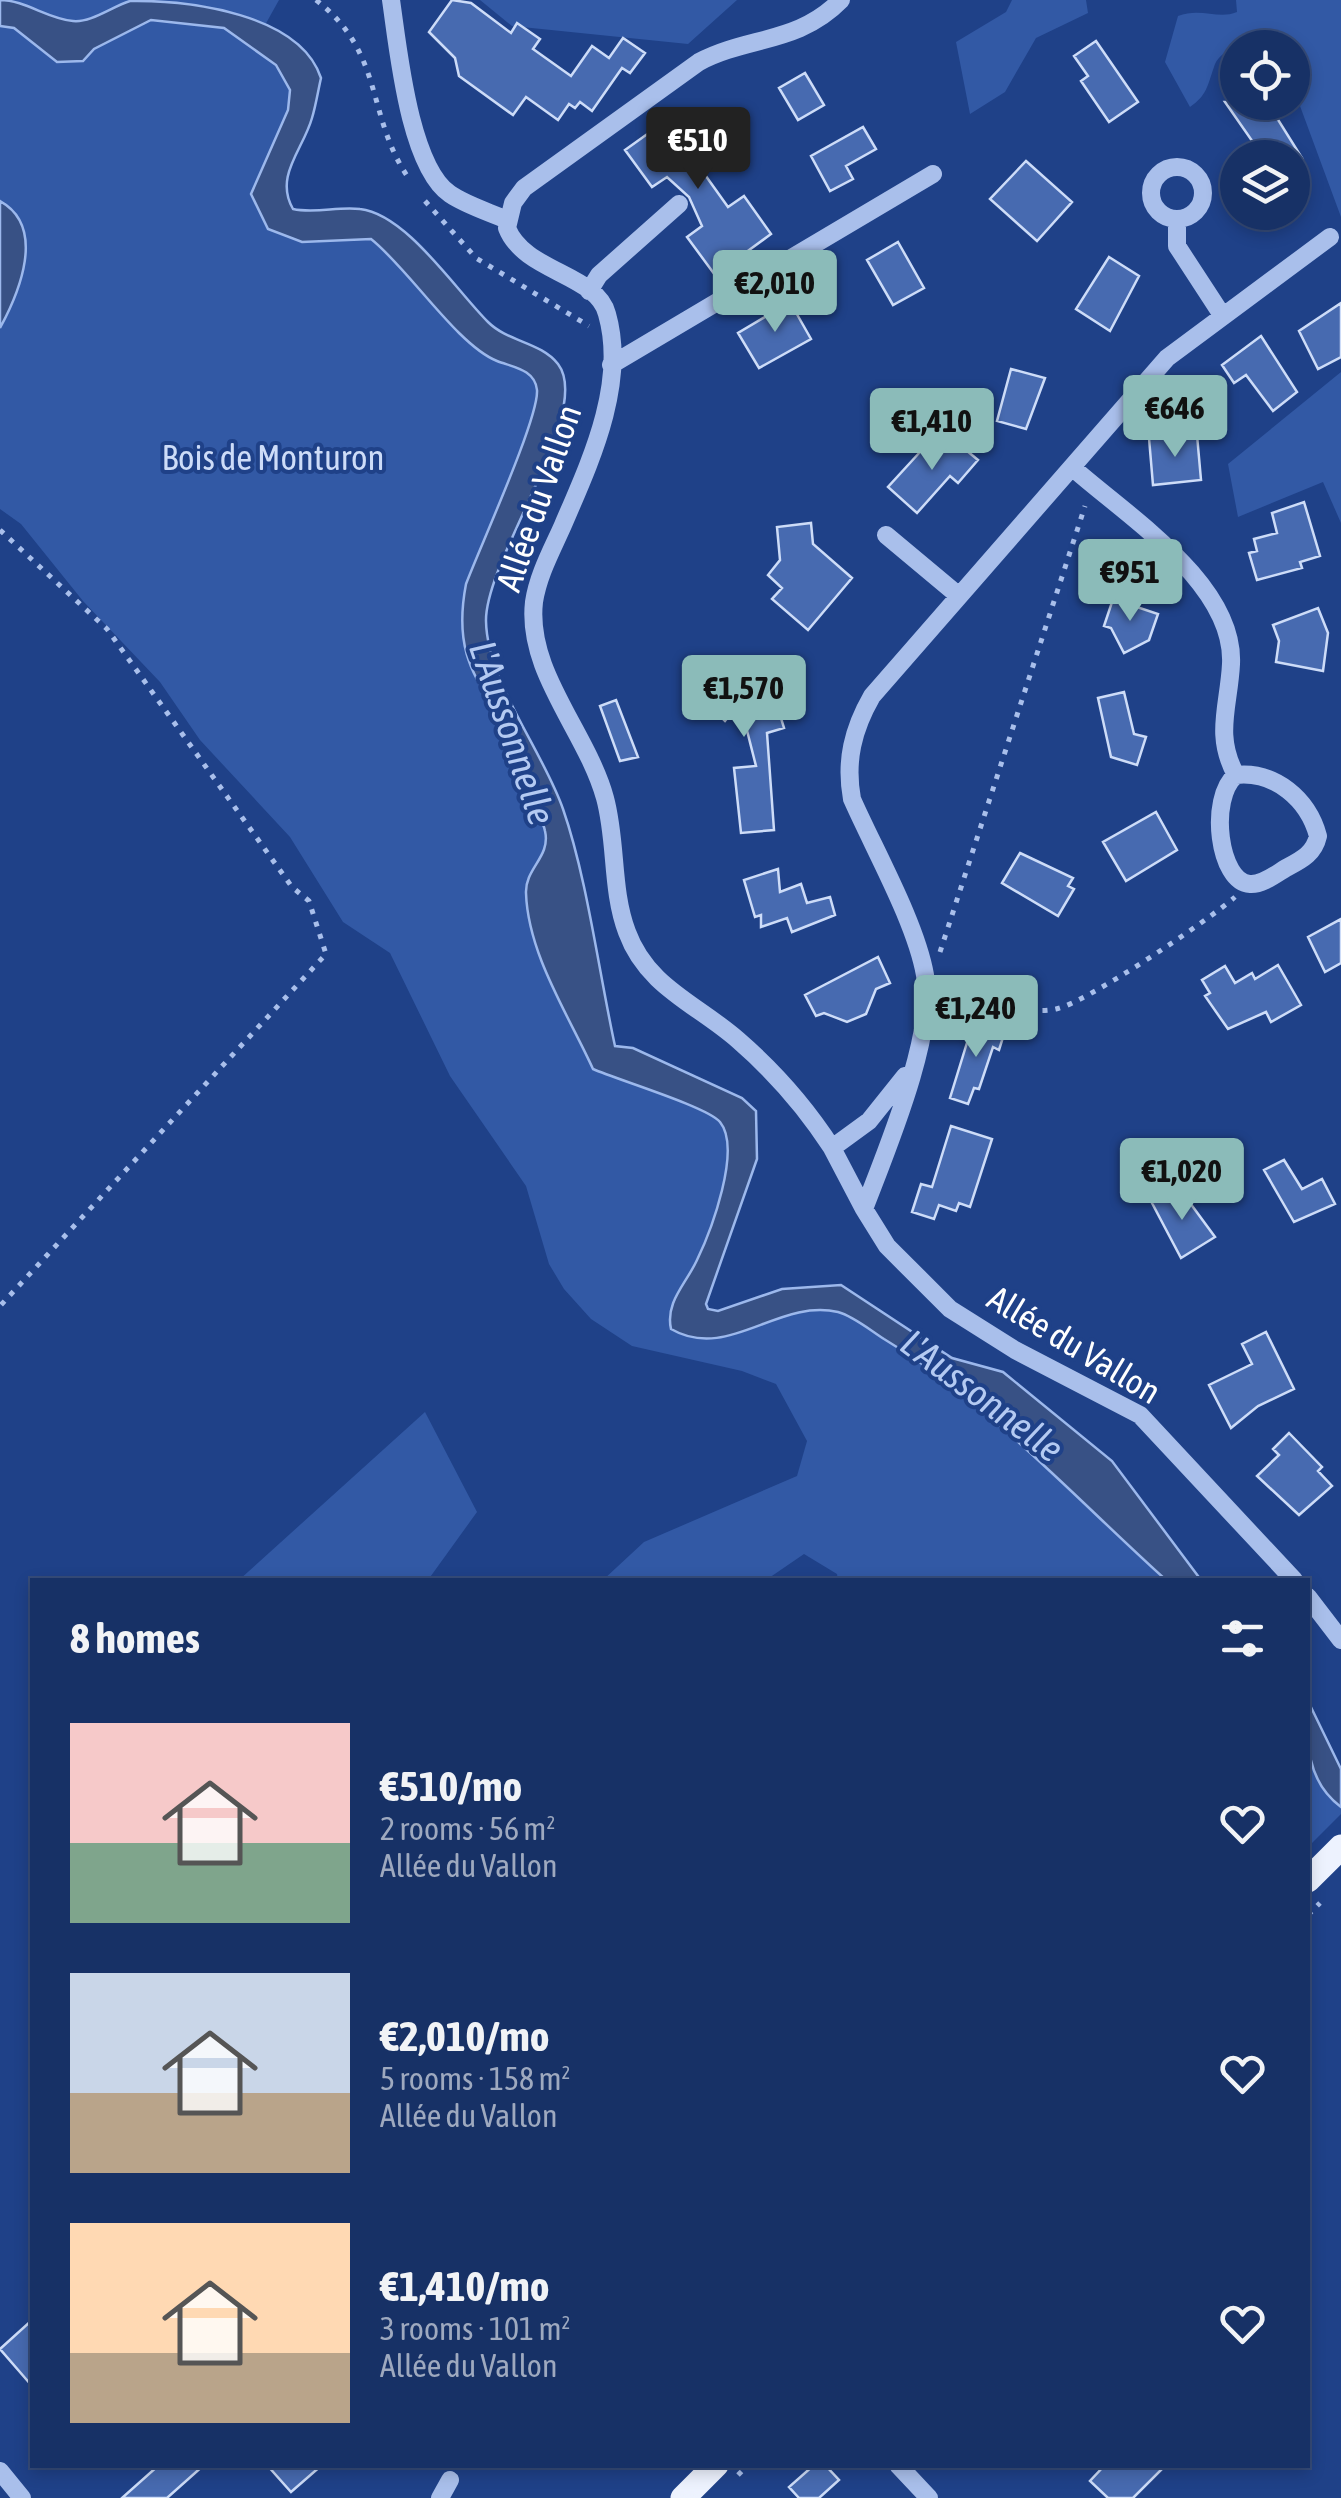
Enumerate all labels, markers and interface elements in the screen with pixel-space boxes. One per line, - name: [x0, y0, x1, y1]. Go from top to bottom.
- map controls: [1220, 30, 1310, 230]
- button: locate: [1220, 30, 1310, 120]
- pin: €510: [639, 107, 757, 192]
- text: €510: [668, 121, 728, 158]
- button: layers: [1220, 140, 1310, 230]
- pin: €2,010: [694, 250, 856, 335]
- text: €2,010: [735, 264, 815, 301]
- pin: €646: [1116, 375, 1234, 460]
- pin: €1,410: [851, 388, 1013, 473]
- text: €646: [1145, 389, 1205, 426]
- street label: Allée du Vallon: [488, 399, 589, 596]
- text: €1,410: [892, 402, 972, 439]
- park label: Bois de Monturon: [161, 437, 385, 477]
- pin: €951: [1071, 539, 1189, 624]
- text: €951: [1100, 553, 1160, 590]
- water label: L'Aussonnelle: [461, 635, 564, 830]
- pin: €1,570: [663, 655, 825, 740]
- text: €1,570: [704, 669, 784, 706]
- pin: €1,240: [895, 975, 1057, 1060]
- text: €1,240: [936, 989, 1016, 1026]
- pin: €1,020: [1101, 1138, 1263, 1223]
- text: €1,020: [1142, 1152, 1222, 1189]
- street label: Allée du Vallon: [981, 1277, 1168, 1411]
- water label: L'Aussonnelle: [893, 1321, 1072, 1470]
- icon: filters: [1215, 1611, 1270, 1666]
- text: 8 homes: [70, 1614, 200, 1662]
- text: €510/mo: [380, 1762, 522, 1810]
- icon: home: [150, 1763, 270, 1883]
- icon: heart: [1215, 1796, 1270, 1851]
- text: 2 rooms · 56 m²: [380, 1810, 555, 1847]
- text: Allée du Vallon: [380, 1847, 557, 1884]
- text: €2,010/mo: [380, 2012, 550, 2060]
- icon: home: [150, 2013, 270, 2133]
- icon: heart: [1215, 2046, 1270, 2101]
- text: 5 rooms · 158 m²: [380, 2060, 570, 2097]
- text: Allée du Vallon: [380, 2097, 557, 2134]
- text: €1,410/mo: [380, 2262, 550, 2310]
- icon: home: [150, 2263, 270, 2383]
- icon: heart: [1215, 2296, 1270, 2351]
- text: 3 rooms · 101 m²: [380, 2310, 570, 2347]
- text: Allée du Vallon: [380, 2347, 557, 2384]

